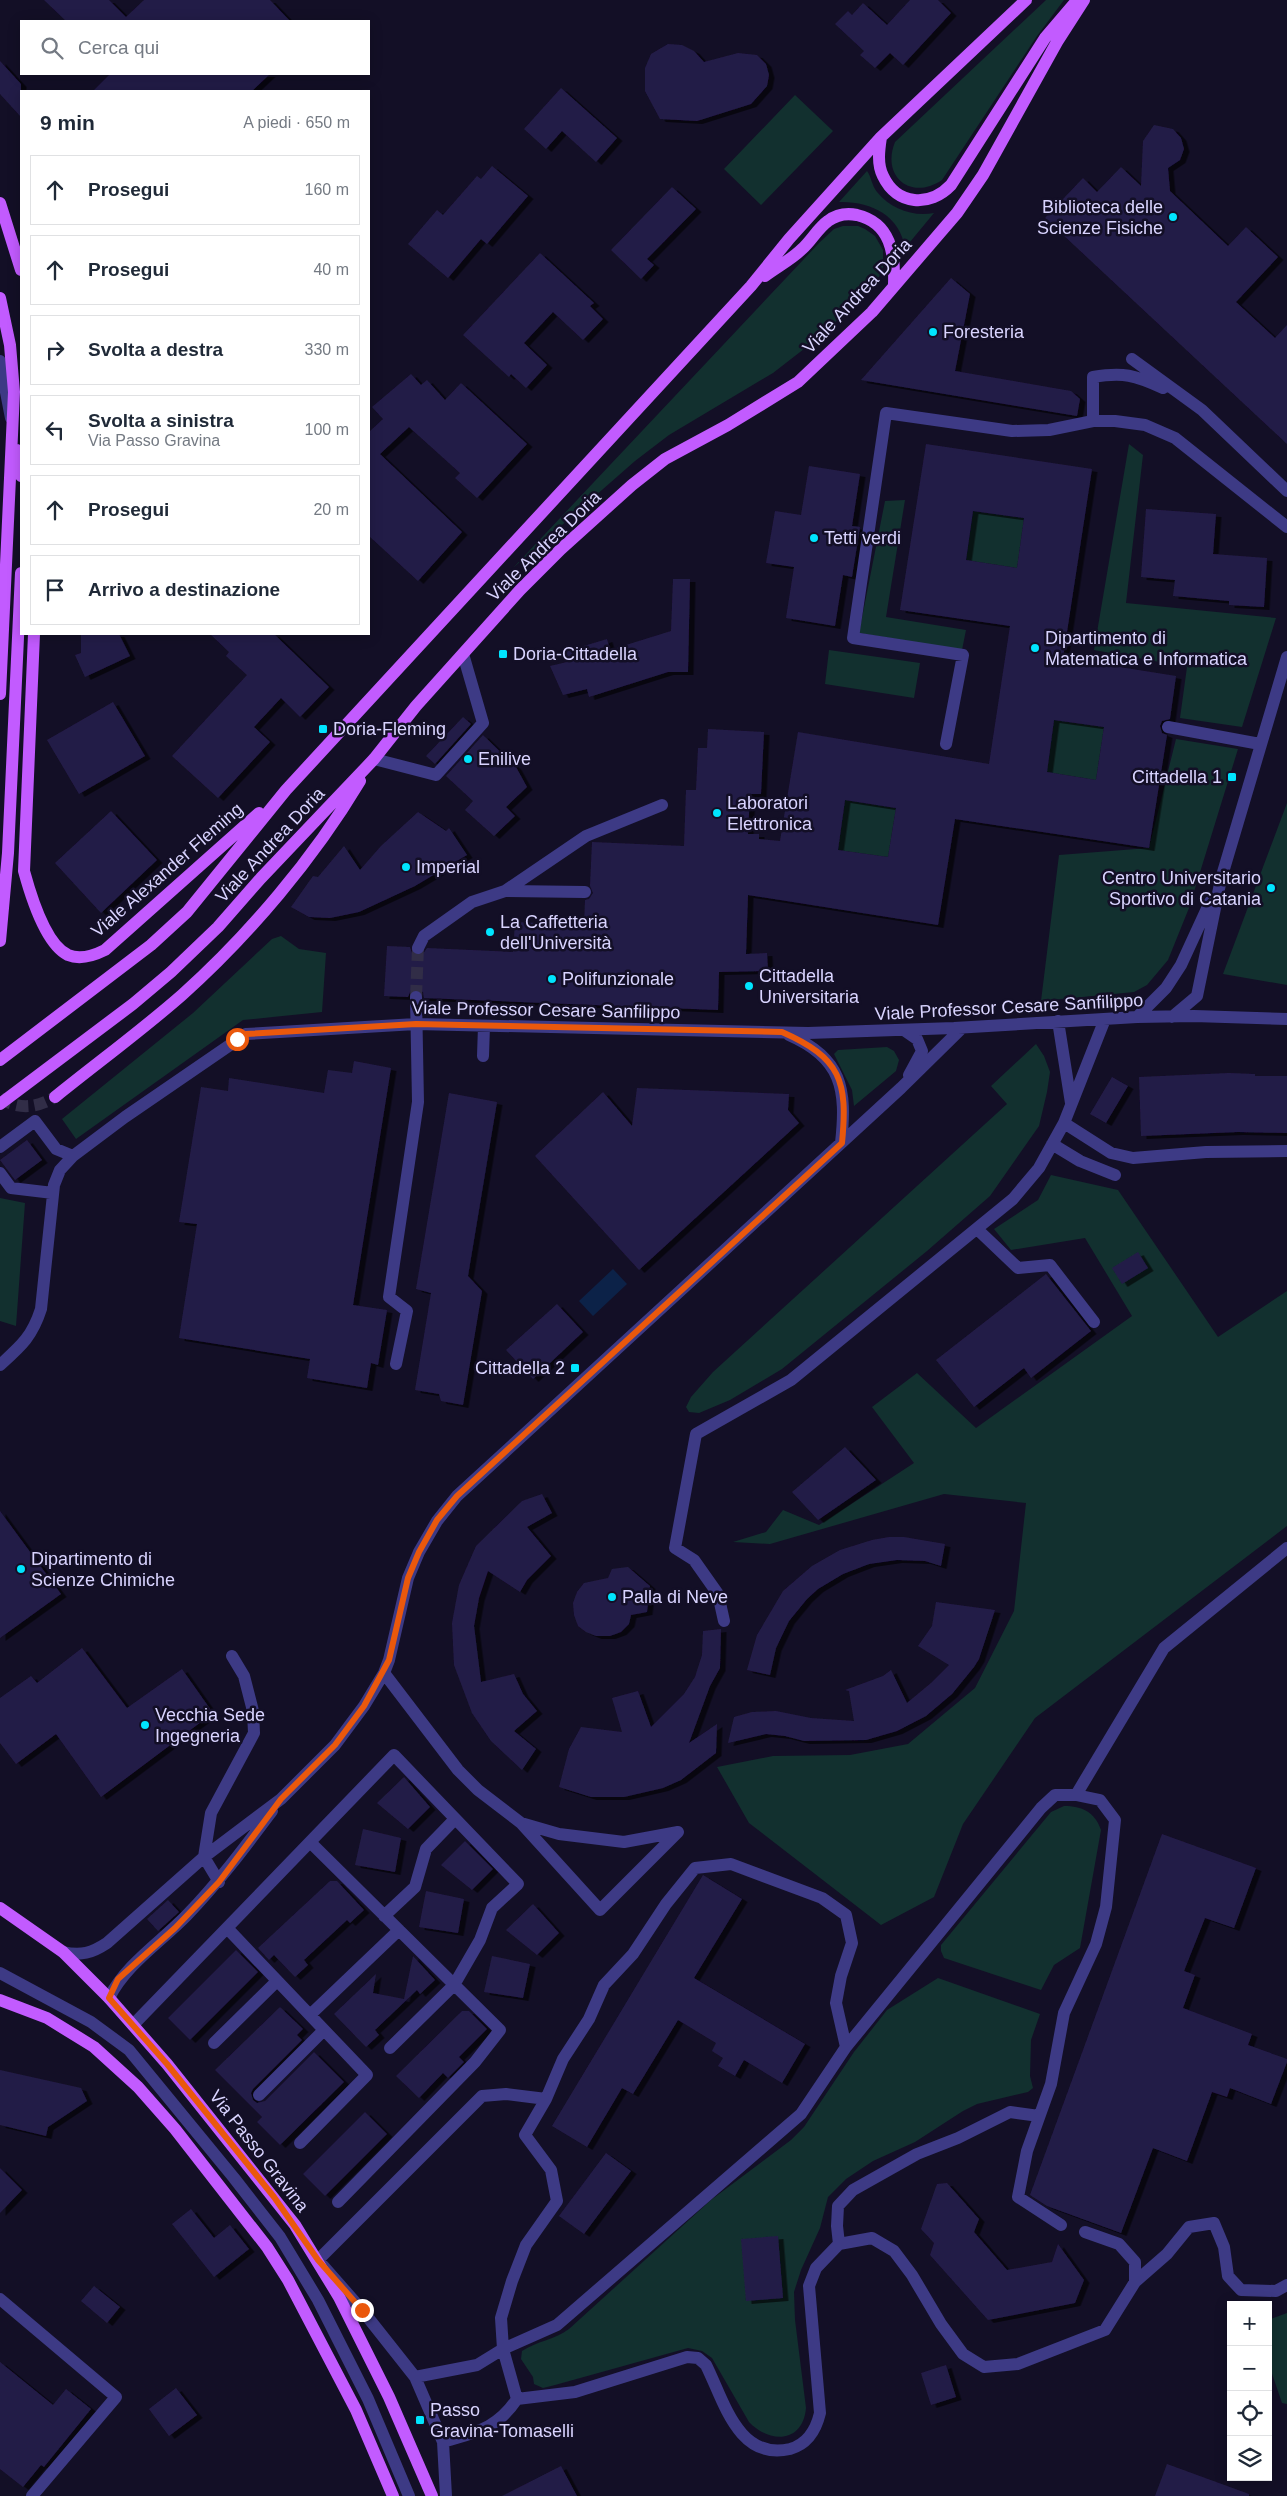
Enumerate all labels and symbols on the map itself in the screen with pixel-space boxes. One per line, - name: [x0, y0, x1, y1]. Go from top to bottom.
- place label: Biblioteca delle Scienze Fisiche: [1037, 197, 1163, 238]
- marker: Biblioteca delle Scienze Fisiche: [1167, 211, 1179, 223]
- street label: Viale Andrea Doria: [799, 234, 916, 358]
- place label: Foresteria: [943, 322, 1025, 342]
- marker: Foresteria: [927, 326, 939, 338]
- street label: Viale Andrea Doria: [483, 486, 606, 605]
- place label: Tetti verdi: [824, 528, 901, 548]
- marker: Tetti verdi: [808, 532, 820, 544]
- place label: Dipartimento di Matematica e Informatica: [1045, 628, 1248, 669]
- marker: Dipartimento di Matematica e Informatica: [1029, 642, 1041, 654]
- place label: Doria-Cittadella: [513, 644, 638, 664]
- marker: Doria-Cittadella: [497, 648, 509, 660]
- place label: Doria-Fleming: [333, 719, 446, 739]
- marker: Doria-Fleming: [317, 723, 329, 735]
- place label: Enilive: [478, 749, 531, 769]
- marker: Enilive: [462, 753, 474, 765]
- place label: Cittadella 1: [1132, 767, 1222, 787]
- marker: Cittadella 1: [1226, 771, 1238, 783]
- street label: Viale Andrea Doria: [212, 783, 329, 907]
- place label: Laboratori Elettronica: [727, 793, 813, 834]
- street label: Viale Alexander Fleming: [87, 799, 247, 941]
- marker: Laboratori Elettronica: [711, 807, 723, 819]
- place label: Imperial: [416, 857, 480, 877]
- marker: Imperial: [400, 861, 412, 873]
- place label: Centro Universitario Sportivo di Catania: [1102, 868, 1262, 909]
- marker: Centro Universitario Sportivo di Catania: [1265, 882, 1277, 894]
- place label: La Caffetteria dell'Università: [500, 912, 612, 953]
- marker: La Caffetteria dell'Università: [484, 926, 496, 938]
- place label: Cittadella Universitaria: [759, 966, 860, 1007]
- place label: Polifunzionale: [562, 969, 674, 989]
- marker: Polifunzionale: [546, 973, 558, 985]
- marker: Cittadella Universitaria: [743, 980, 755, 992]
- street label: Viale Professor Cesare Sanfilippo: [874, 990, 1144, 1024]
- street label: Viale Professor Cesare Sanfilippo: [411, 998, 681, 1022]
- route start: [226, 1028, 249, 1051]
- place label: Cittadella 2: [475, 1358, 565, 1378]
- marker: Cittadella 2: [569, 1362, 581, 1374]
- place label: Dipartimento di Scienze Chimiche: [31, 1549, 175, 1590]
- marker: Dipartimento di Scienze Chimiche: [15, 1563, 27, 1575]
- place label: Palla di Neve: [622, 1587, 728, 1607]
- marker: Palla di Neve: [606, 1591, 618, 1603]
- place label: Vecchia Sede Ingegneria: [155, 1705, 265, 1746]
- marker: Vecchia Sede Ingegneria: [139, 1719, 151, 1731]
- street label: Via Passo Gravina: [205, 2086, 313, 2217]
- route end: [351, 2299, 374, 2322]
- place label: Passo Gravina-Tomaselli: [430, 2400, 574, 2441]
- marker: Passo Gravina-Tomaselli: [414, 2414, 426, 2426]

